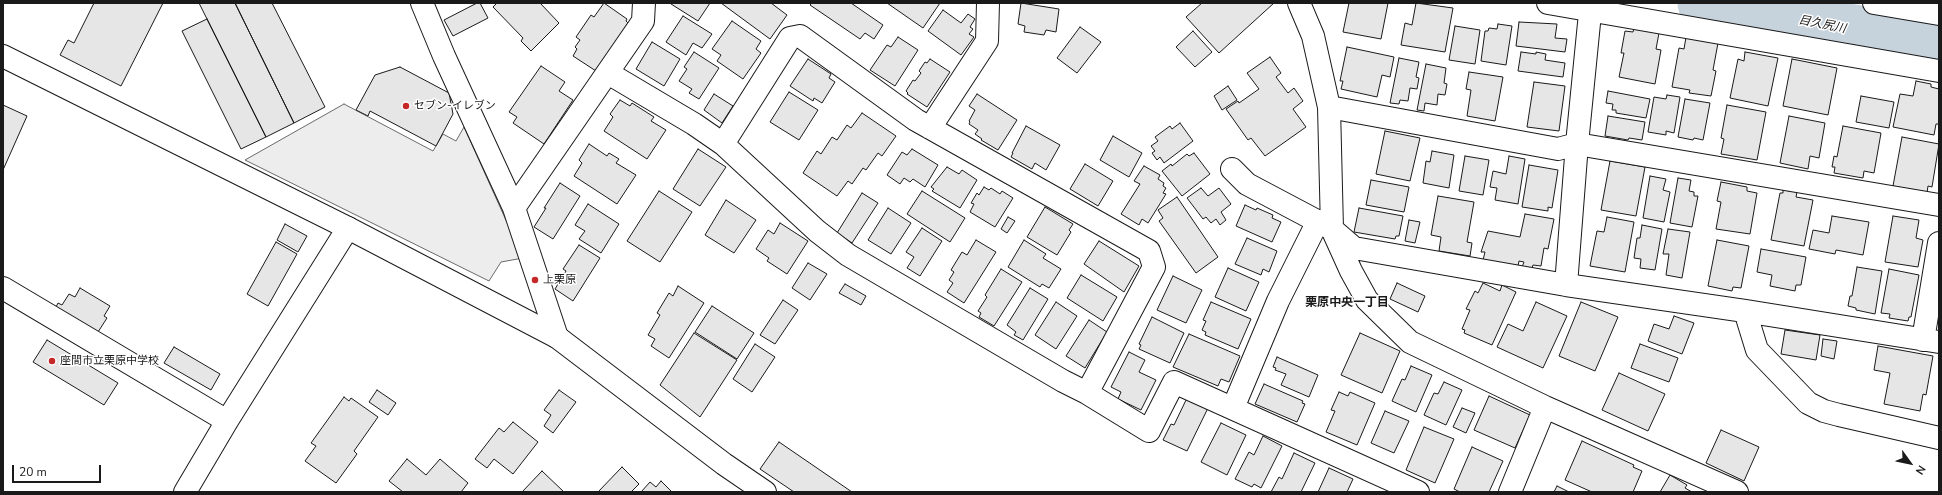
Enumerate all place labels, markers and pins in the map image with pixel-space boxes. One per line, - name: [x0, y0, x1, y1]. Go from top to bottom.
- place label: セブン-イレブン: [414, 99, 496, 113]
- marker: セブン-イレブン: [401, 101, 411, 111]
- place label: 上栗原: [543, 273, 576, 287]
- marker: 上栗原: [530, 275, 540, 285]
- place label: 座間市立栗原中学校: [60, 354, 159, 368]
- marker: 座間市立栗原中学校: [47, 356, 57, 366]

